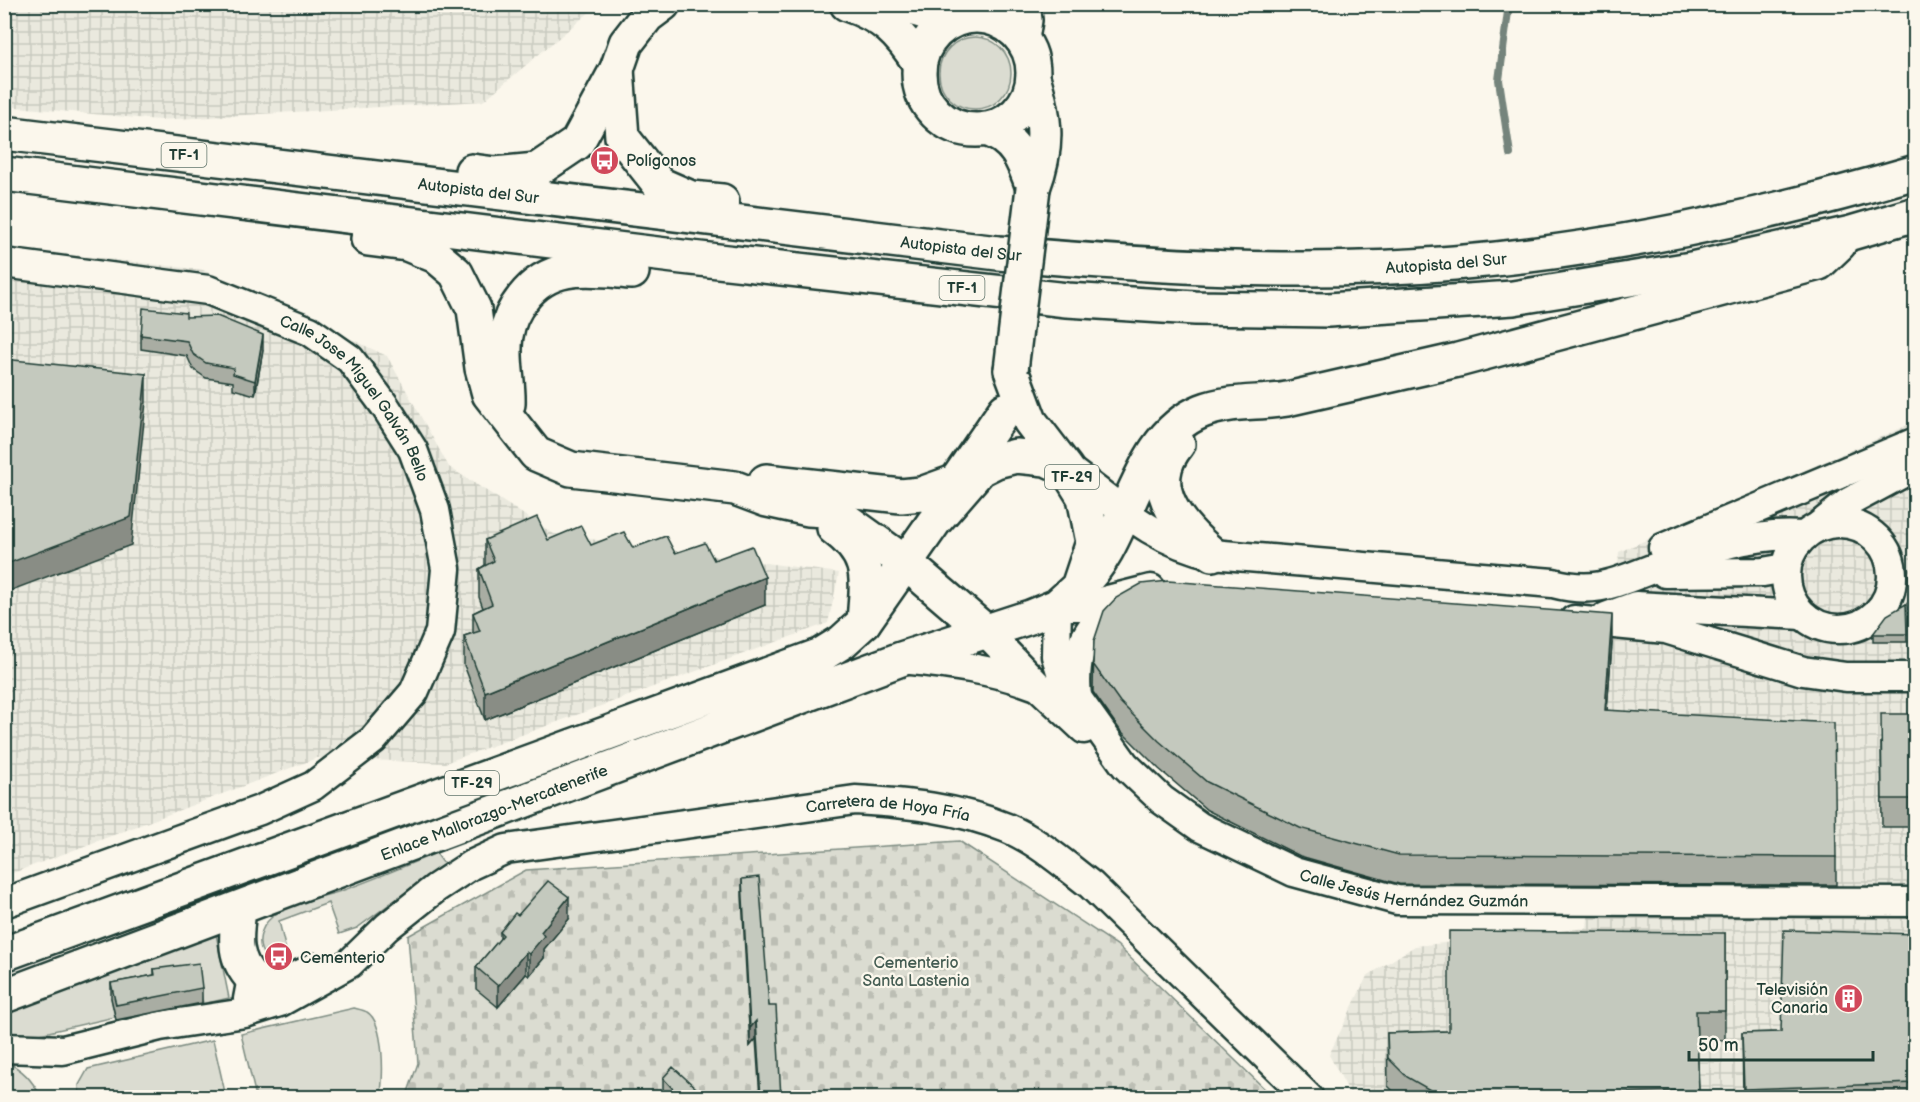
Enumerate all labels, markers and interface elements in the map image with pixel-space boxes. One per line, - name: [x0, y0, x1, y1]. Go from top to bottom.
- road number: TF-1: [162, 143, 207, 167]
- bus stop icon: Polígonos: [589, 144, 621, 176]
- place label: Polígonos: [626, 152, 696, 171]
- street label: Autopista del Sur: [417, 175, 540, 209]
- street label: Autopista del Sur: [899, 233, 1022, 266]
- street label: Autopista del Sur: [1385, 250, 1508, 278]
- road number: TF-1: [940, 276, 984, 300]
- street label: Calle Jose Miguel Galván Bello: [277, 312, 432, 484]
- road number: TF-29: [1045, 465, 1099, 489]
- street label: Enlace Mallorazgo-Mercatenerife: [378, 761, 611, 866]
- road number: TF-29: [445, 771, 499, 795]
- street label: Carretera de Hoya Fría: [805, 792, 972, 826]
- street label: Calle Jesús Hernández Guzmán: [1297, 866, 1528, 912]
- bus stop icon: Cementerio: [263, 941, 295, 973]
- place label: Cementerio: [300, 949, 385, 968]
- park label: Cementerio Santa Lastenia: [862, 954, 970, 991]
- place label: Televisión Canaria: [1756, 981, 1828, 1018]
- building icon: Televisión Canaria: [1833, 982, 1865, 1014]
- scale bar: [1689, 1024, 1874, 1062]
- text: 50 m: [1698, 1035, 1739, 1056]

